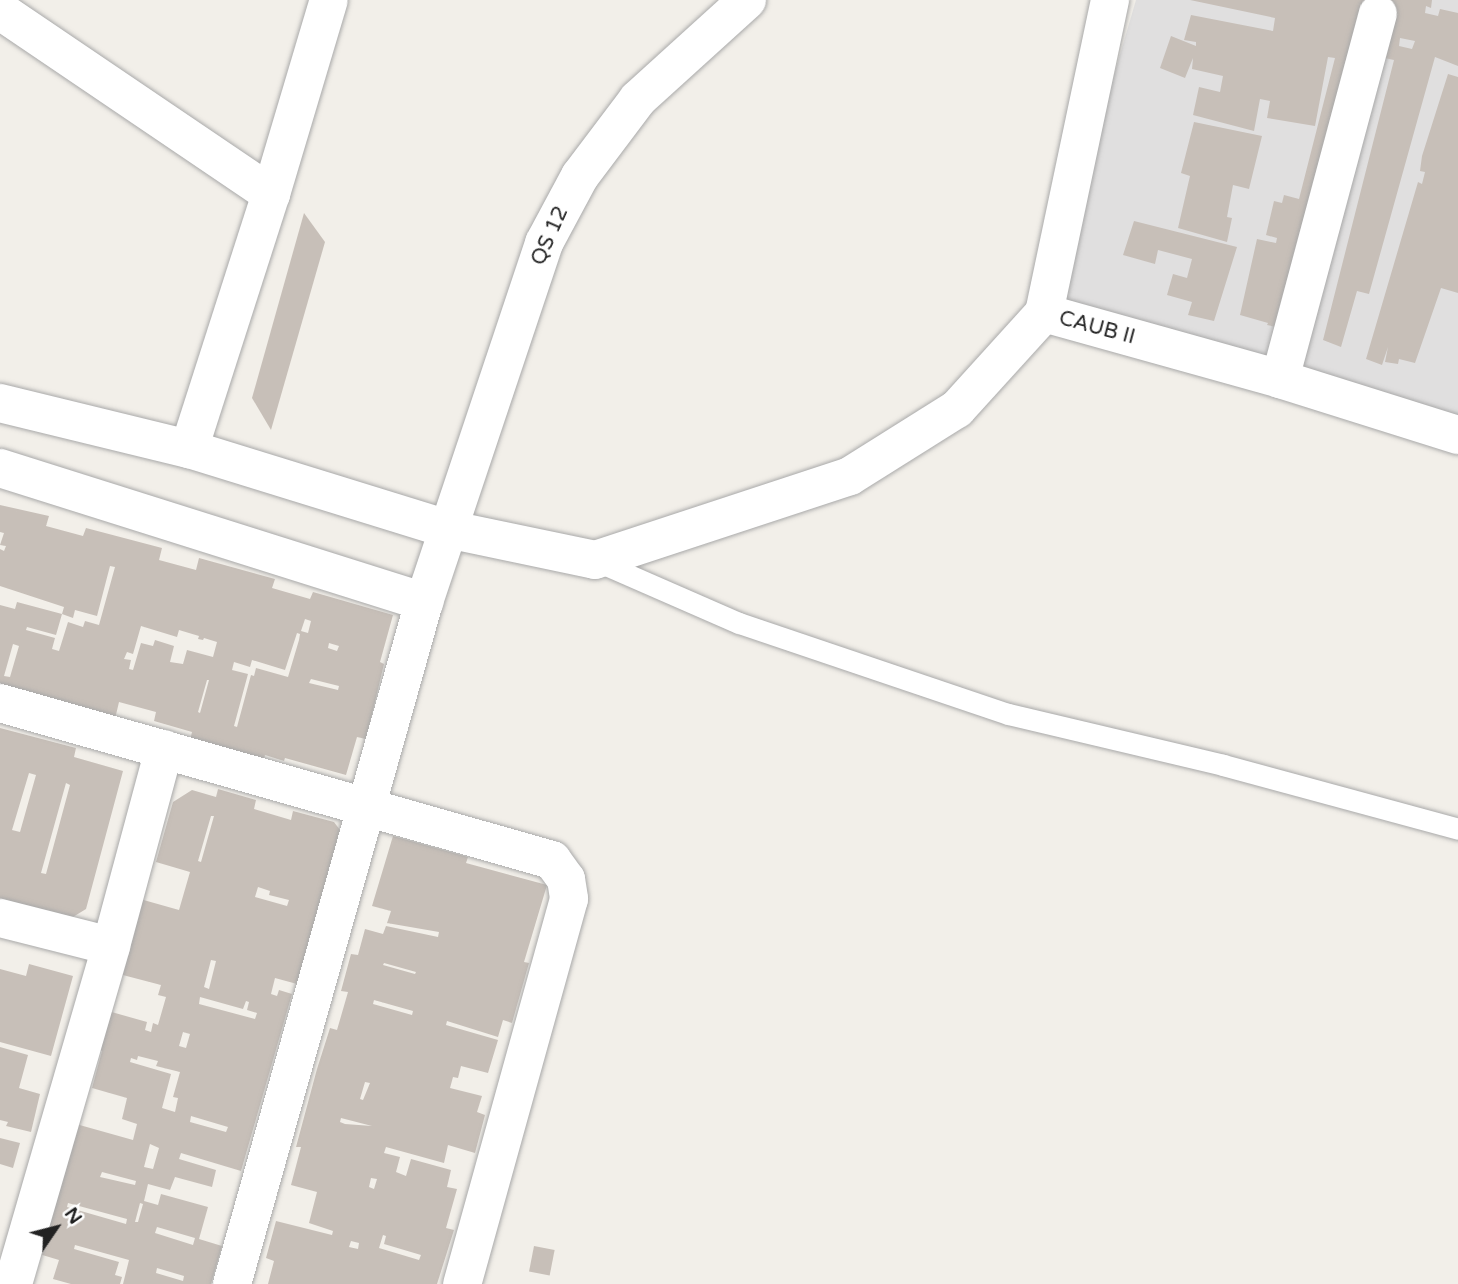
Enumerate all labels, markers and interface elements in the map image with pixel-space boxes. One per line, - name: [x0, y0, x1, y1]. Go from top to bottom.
- street label: QS 12: [526, 203, 574, 269]
- street label: CAUB II: [1056, 306, 1138, 350]
- north arrow: [21, 1193, 91, 1263]
- text: N: [60, 1203, 87, 1229]

